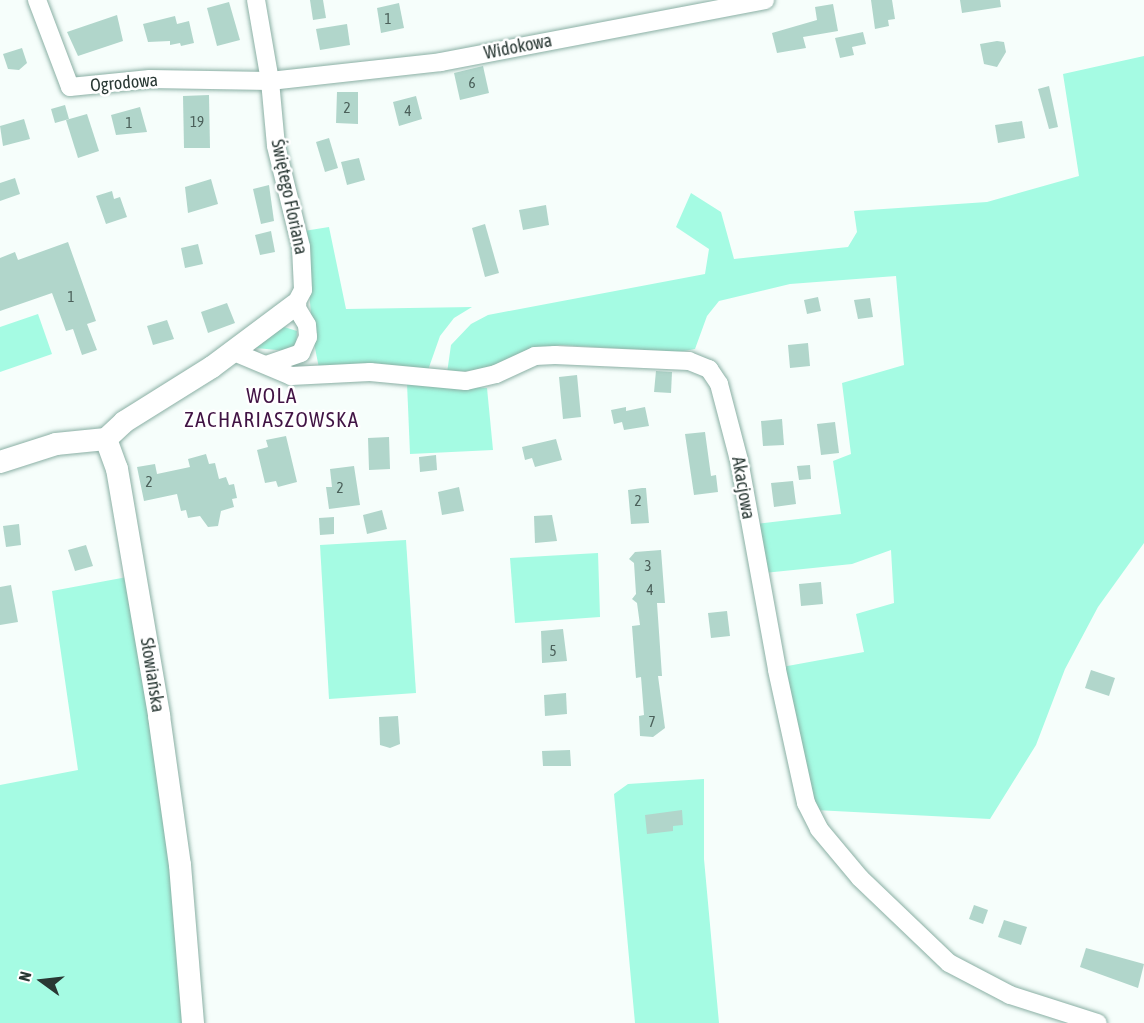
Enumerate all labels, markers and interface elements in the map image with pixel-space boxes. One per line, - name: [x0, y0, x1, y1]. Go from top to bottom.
- house number: 1: [384, 10, 392, 28]
- street label: Widokowa: [482, 30, 554, 64]
- street label: Ogrodowa: [89, 69, 159, 97]
- house number: 6: [468, 74, 476, 92]
- house number: 2: [343, 99, 351, 117]
- house number: 4: [404, 102, 412, 120]
- house number: 19: [190, 113, 204, 131]
- house number: 1: [125, 114, 133, 132]
- street label: Świętego Floriana: [266, 137, 312, 257]
- house number: 1: [67, 288, 75, 306]
- district label: WOLA ZACHARIASZOWSKA: [184, 382, 360, 432]
- street label: Akacjowa: [727, 455, 759, 521]
- house number: 2: [145, 473, 153, 491]
- house number: 2: [336, 479, 344, 497]
- house number: 2: [634, 492, 642, 510]
- house number: 3: [644, 557, 652, 575]
- house number: 4: [646, 581, 654, 599]
- street label: Słowiańska: [135, 636, 169, 714]
- house number: 5: [549, 642, 557, 660]
- house number: 7: [648, 713, 656, 731]
- north arrow: [12, 951, 72, 1011]
- text: N: [15, 969, 35, 983]

